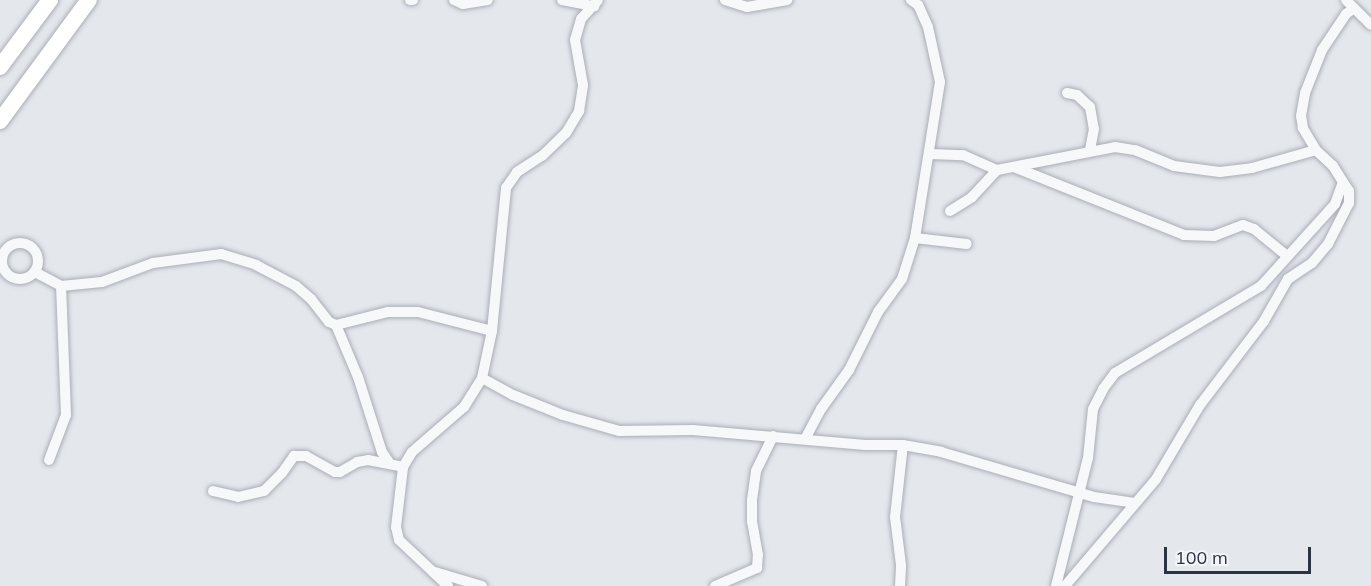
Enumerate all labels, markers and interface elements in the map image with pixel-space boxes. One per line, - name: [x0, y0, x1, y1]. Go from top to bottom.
- scale bar: [1167, 535, 1314, 573]
- text: 100 m: [1175, 546, 1228, 569]

